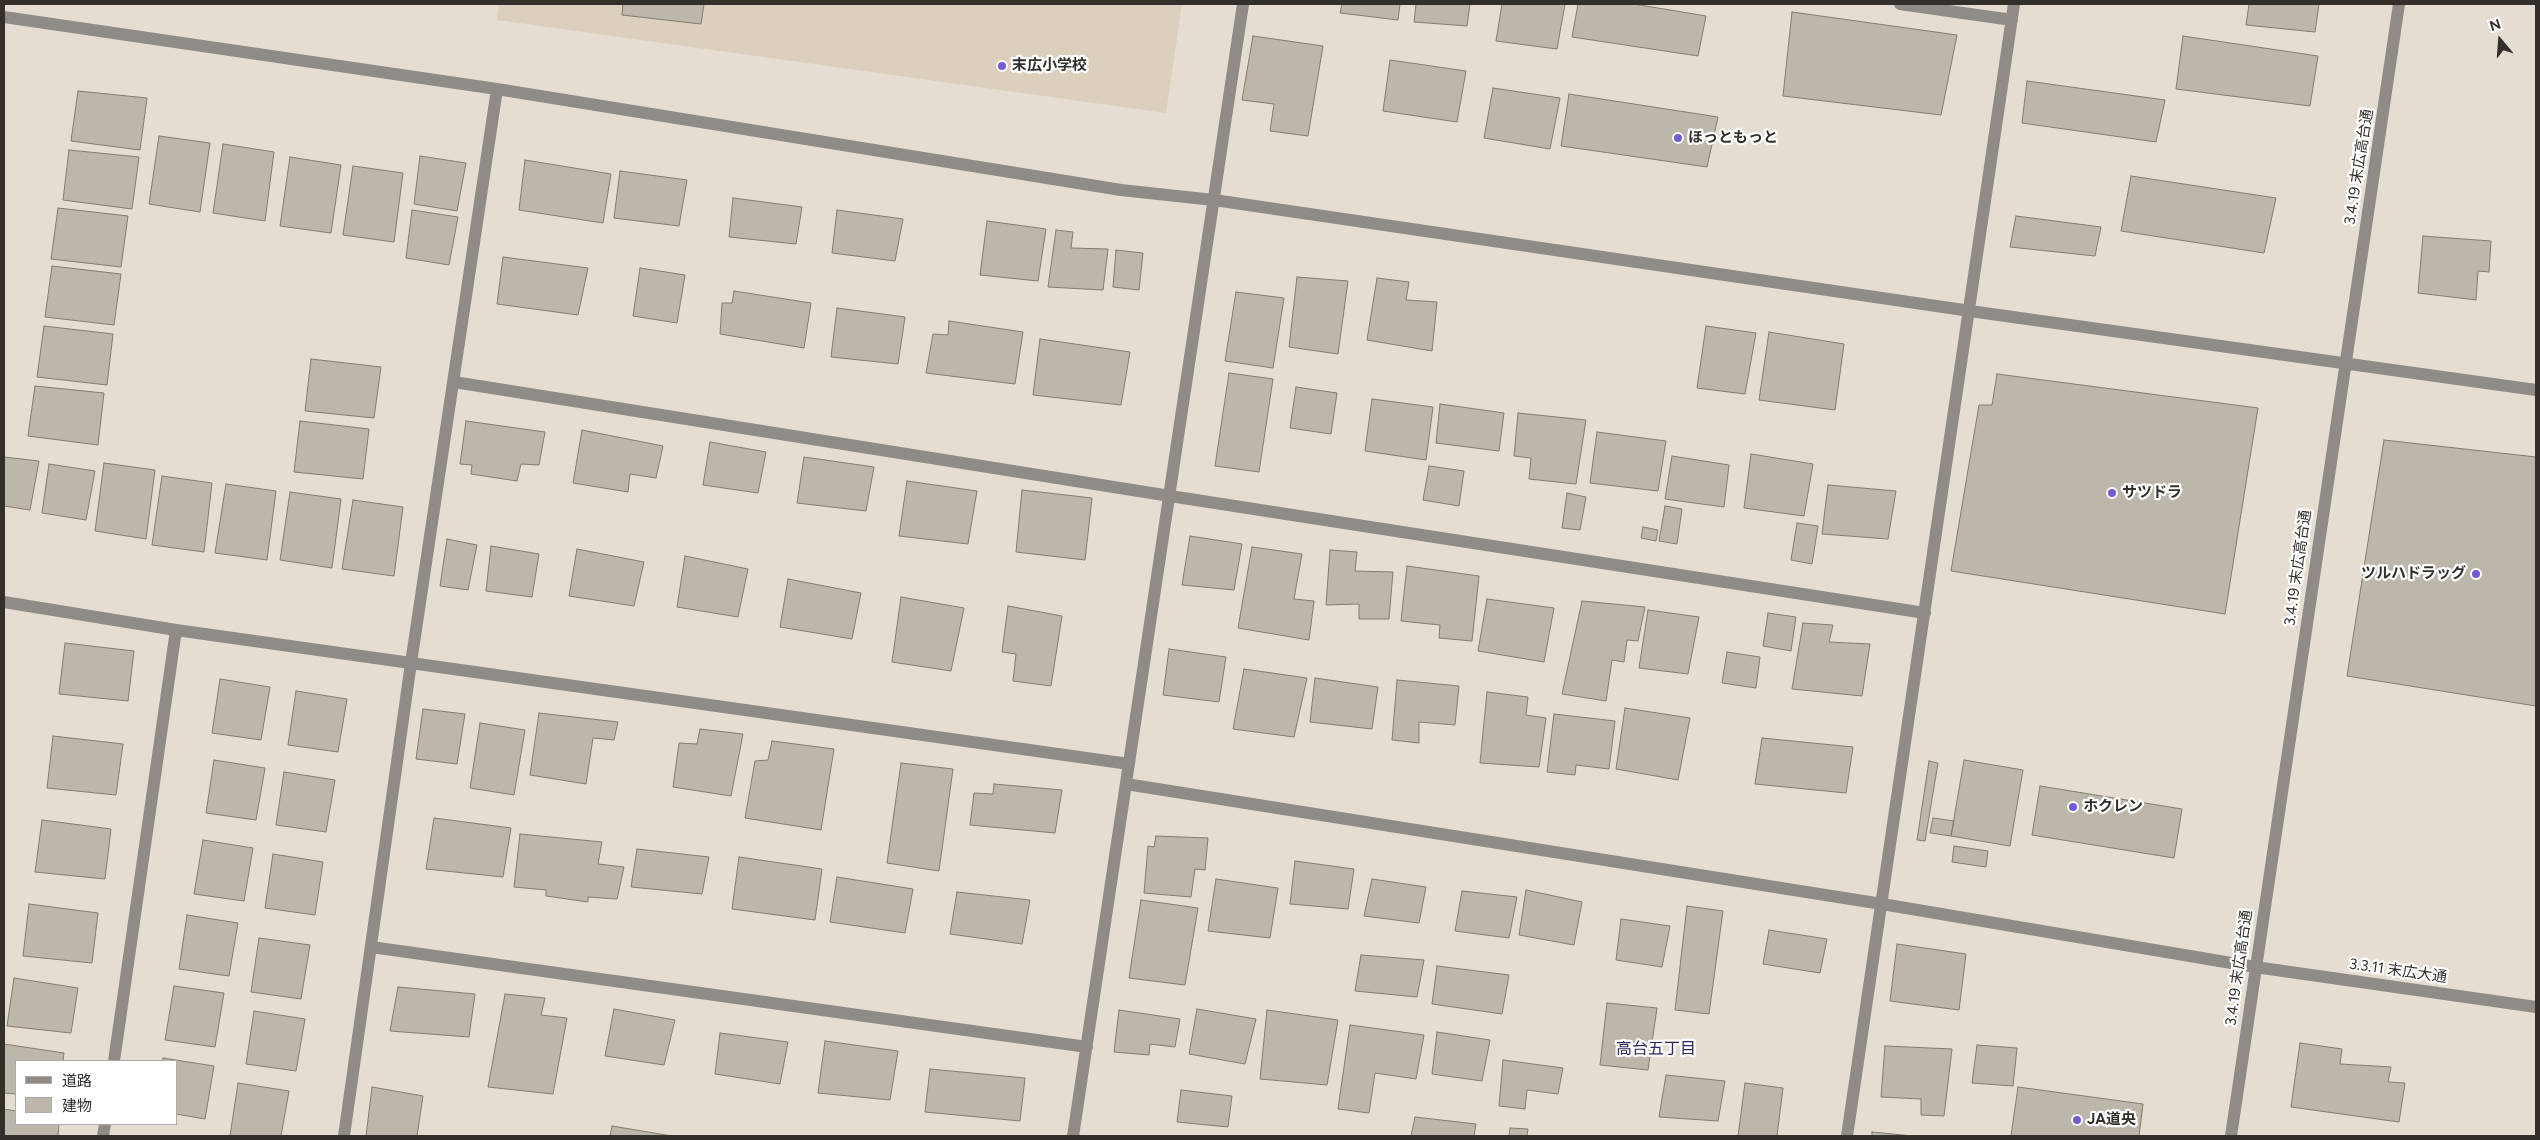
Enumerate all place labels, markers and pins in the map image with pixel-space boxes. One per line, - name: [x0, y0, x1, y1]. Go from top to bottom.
- place label: 末広小学校: [1012, 57, 1087, 75]
- marker: 末広小学校: [996, 60, 1008, 72]
- place label: ほっともっと: [1688, 129, 1778, 147]
- marker: ほっともっと: [1672, 132, 1684, 144]
- place label: サツドラ: [2122, 484, 2182, 502]
- marker: サツドラ: [2106, 487, 2118, 499]
- place label: ツルハドラッグ: [2361, 565, 2466, 583]
- marker: ツルハドラッグ: [2470, 568, 2482, 580]
- place label: ホクレン: [2083, 798, 2143, 816]
- marker: ホクレン: [2067, 801, 2079, 813]
- place label: JA道央: [2087, 1111, 2136, 1129]
- marker: JA道央: [2071, 1114, 2083, 1126]

